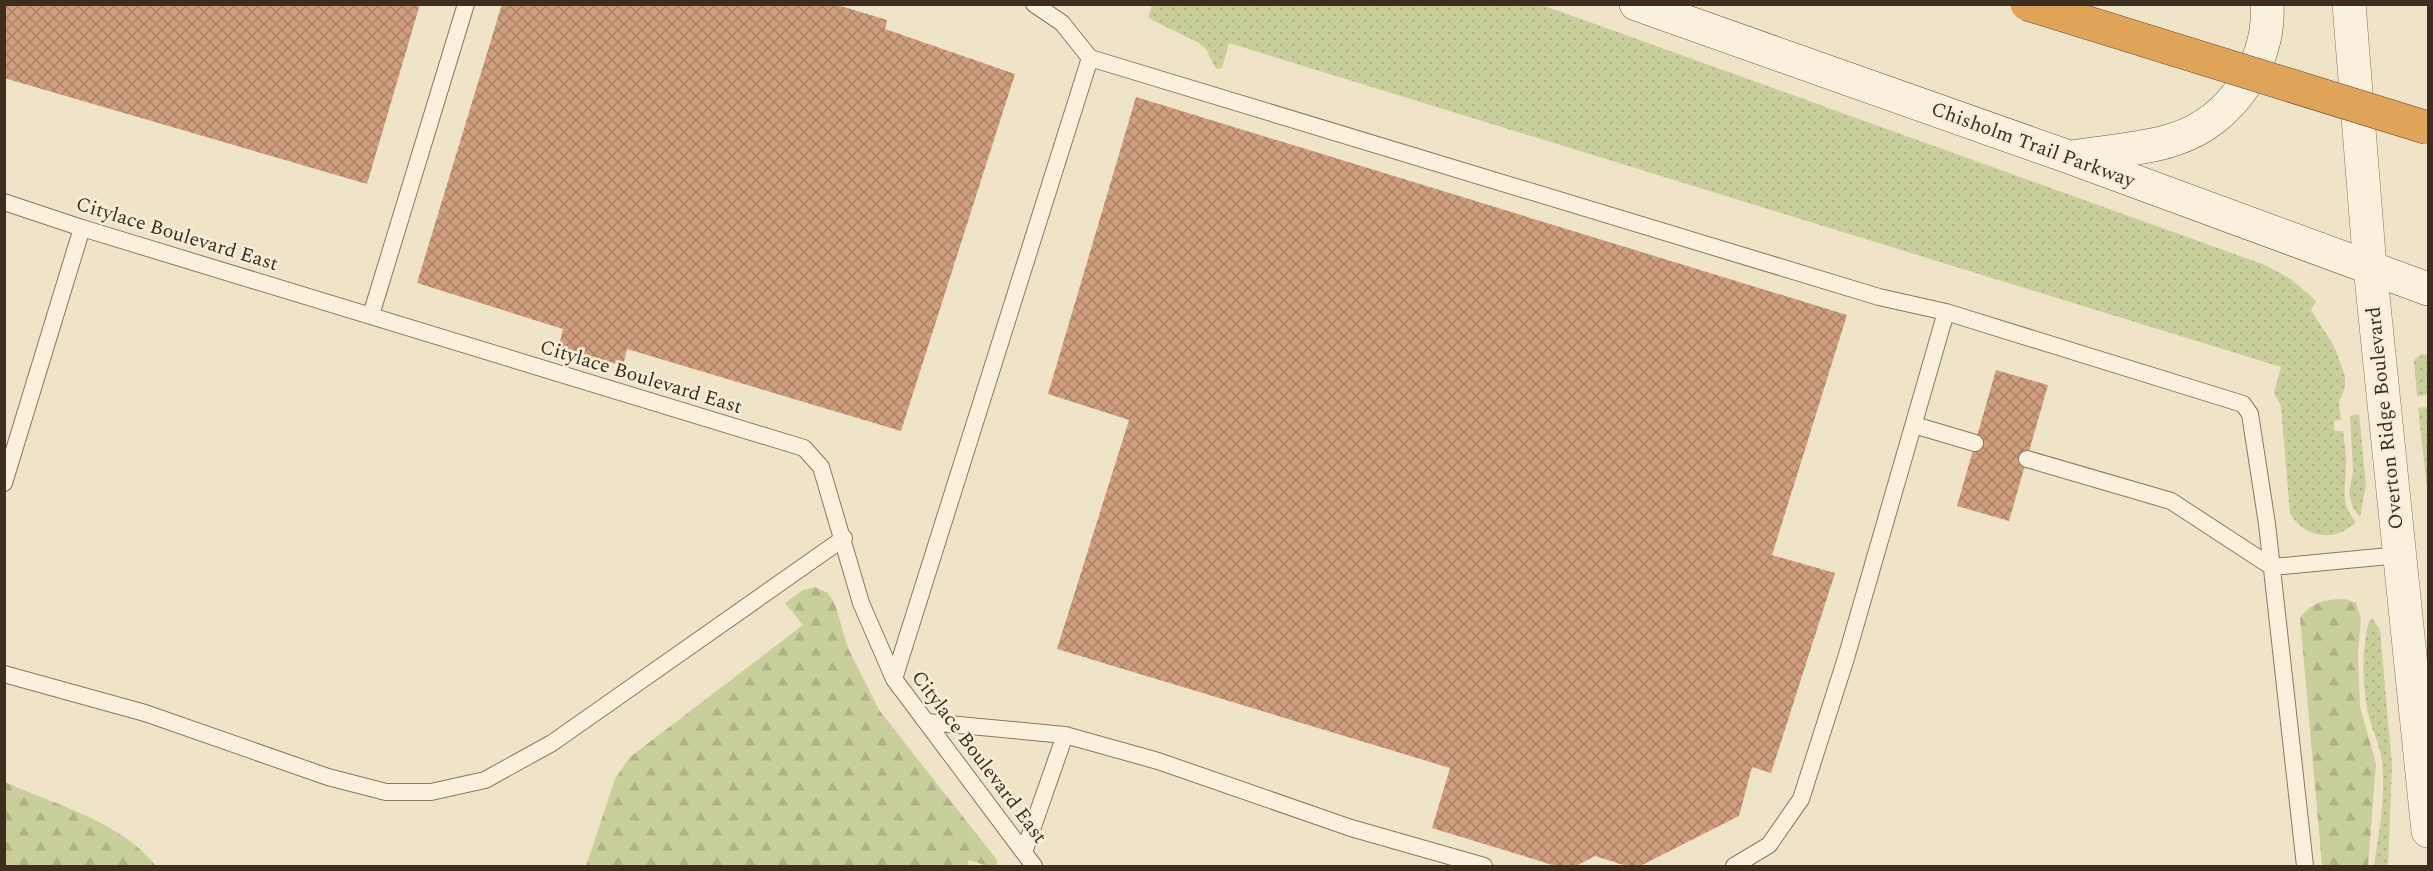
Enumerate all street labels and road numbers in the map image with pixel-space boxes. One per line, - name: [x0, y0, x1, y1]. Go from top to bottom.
- street label: Chisholm Trail Parkway: [1927, 94, 2140, 196]
- street label: Citylace Boulevard East: [72, 189, 282, 279]
- street label: Overton Ridge Boulevard: [2358, 305, 2412, 531]
- street label: Citylace Boulevard East: [536, 332, 746, 422]
- street label: Citylace Boulevard East: [904, 664, 1054, 850]

